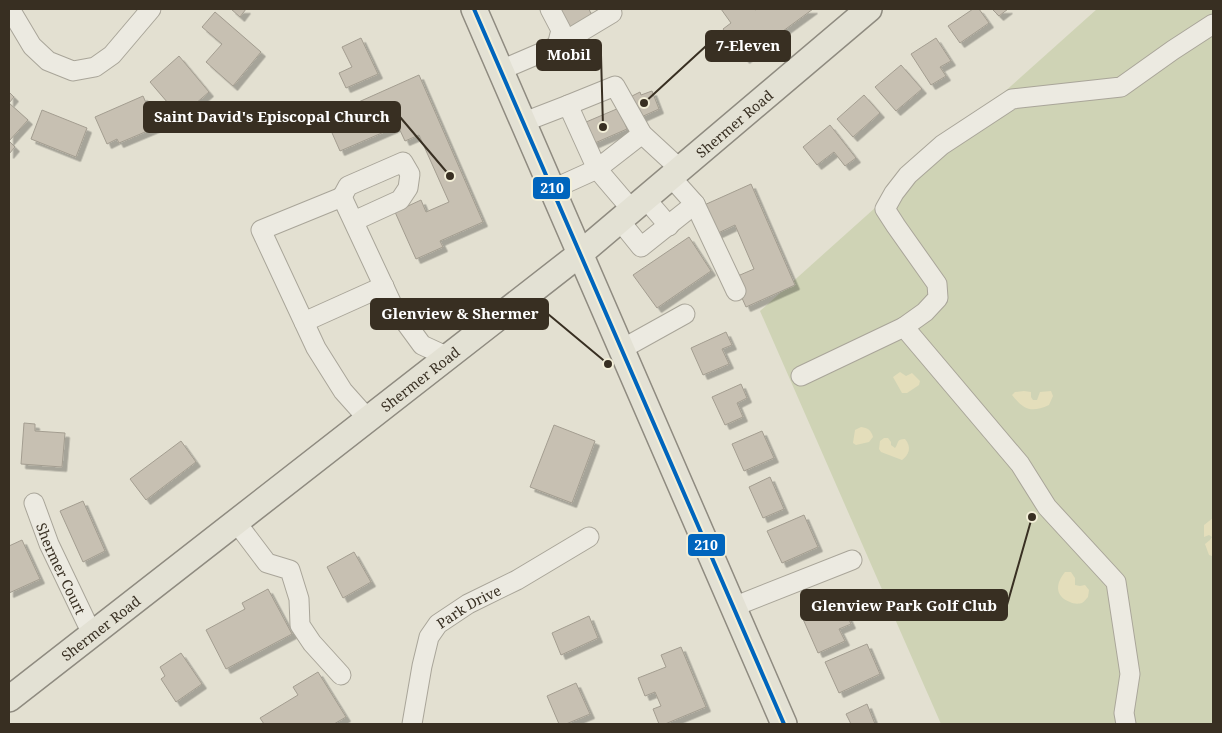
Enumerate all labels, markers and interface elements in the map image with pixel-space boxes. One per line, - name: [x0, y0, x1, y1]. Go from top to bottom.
- callout: 7-Eleven: [706, 31, 790, 61]
- text: 7-Eleven: [716, 35, 780, 55]
- callout: Mobil: [537, 40, 601, 70]
- text: Mobil: [547, 44, 592, 64]
- street label: Shermer Road: [692, 85, 777, 161]
- callout: Saint David's Episcopal Church: [144, 102, 400, 132]
- text: Saint David's Episcopal Church: [154, 106, 390, 126]
- line badge: 210: [532, 176, 571, 200]
- text: 210: [540, 178, 564, 197]
- callout: Glenview & Shermer: [371, 299, 548, 329]
- text: Glenview & Shermer: [381, 303, 539, 323]
- street label: Shermer Road: [376, 342, 464, 415]
- street label: Shermer Court: [33, 520, 91, 617]
- line badge: 210: [687, 533, 726, 557]
- text: 210: [694, 535, 718, 554]
- street label: Park Drive: [432, 580, 504, 632]
- callout: Glenview Park Golf Club: [801, 590, 1007, 620]
- street label: Shermer Road: [57, 591, 144, 664]
- text: Glenview Park Golf Club: [811, 595, 997, 615]

